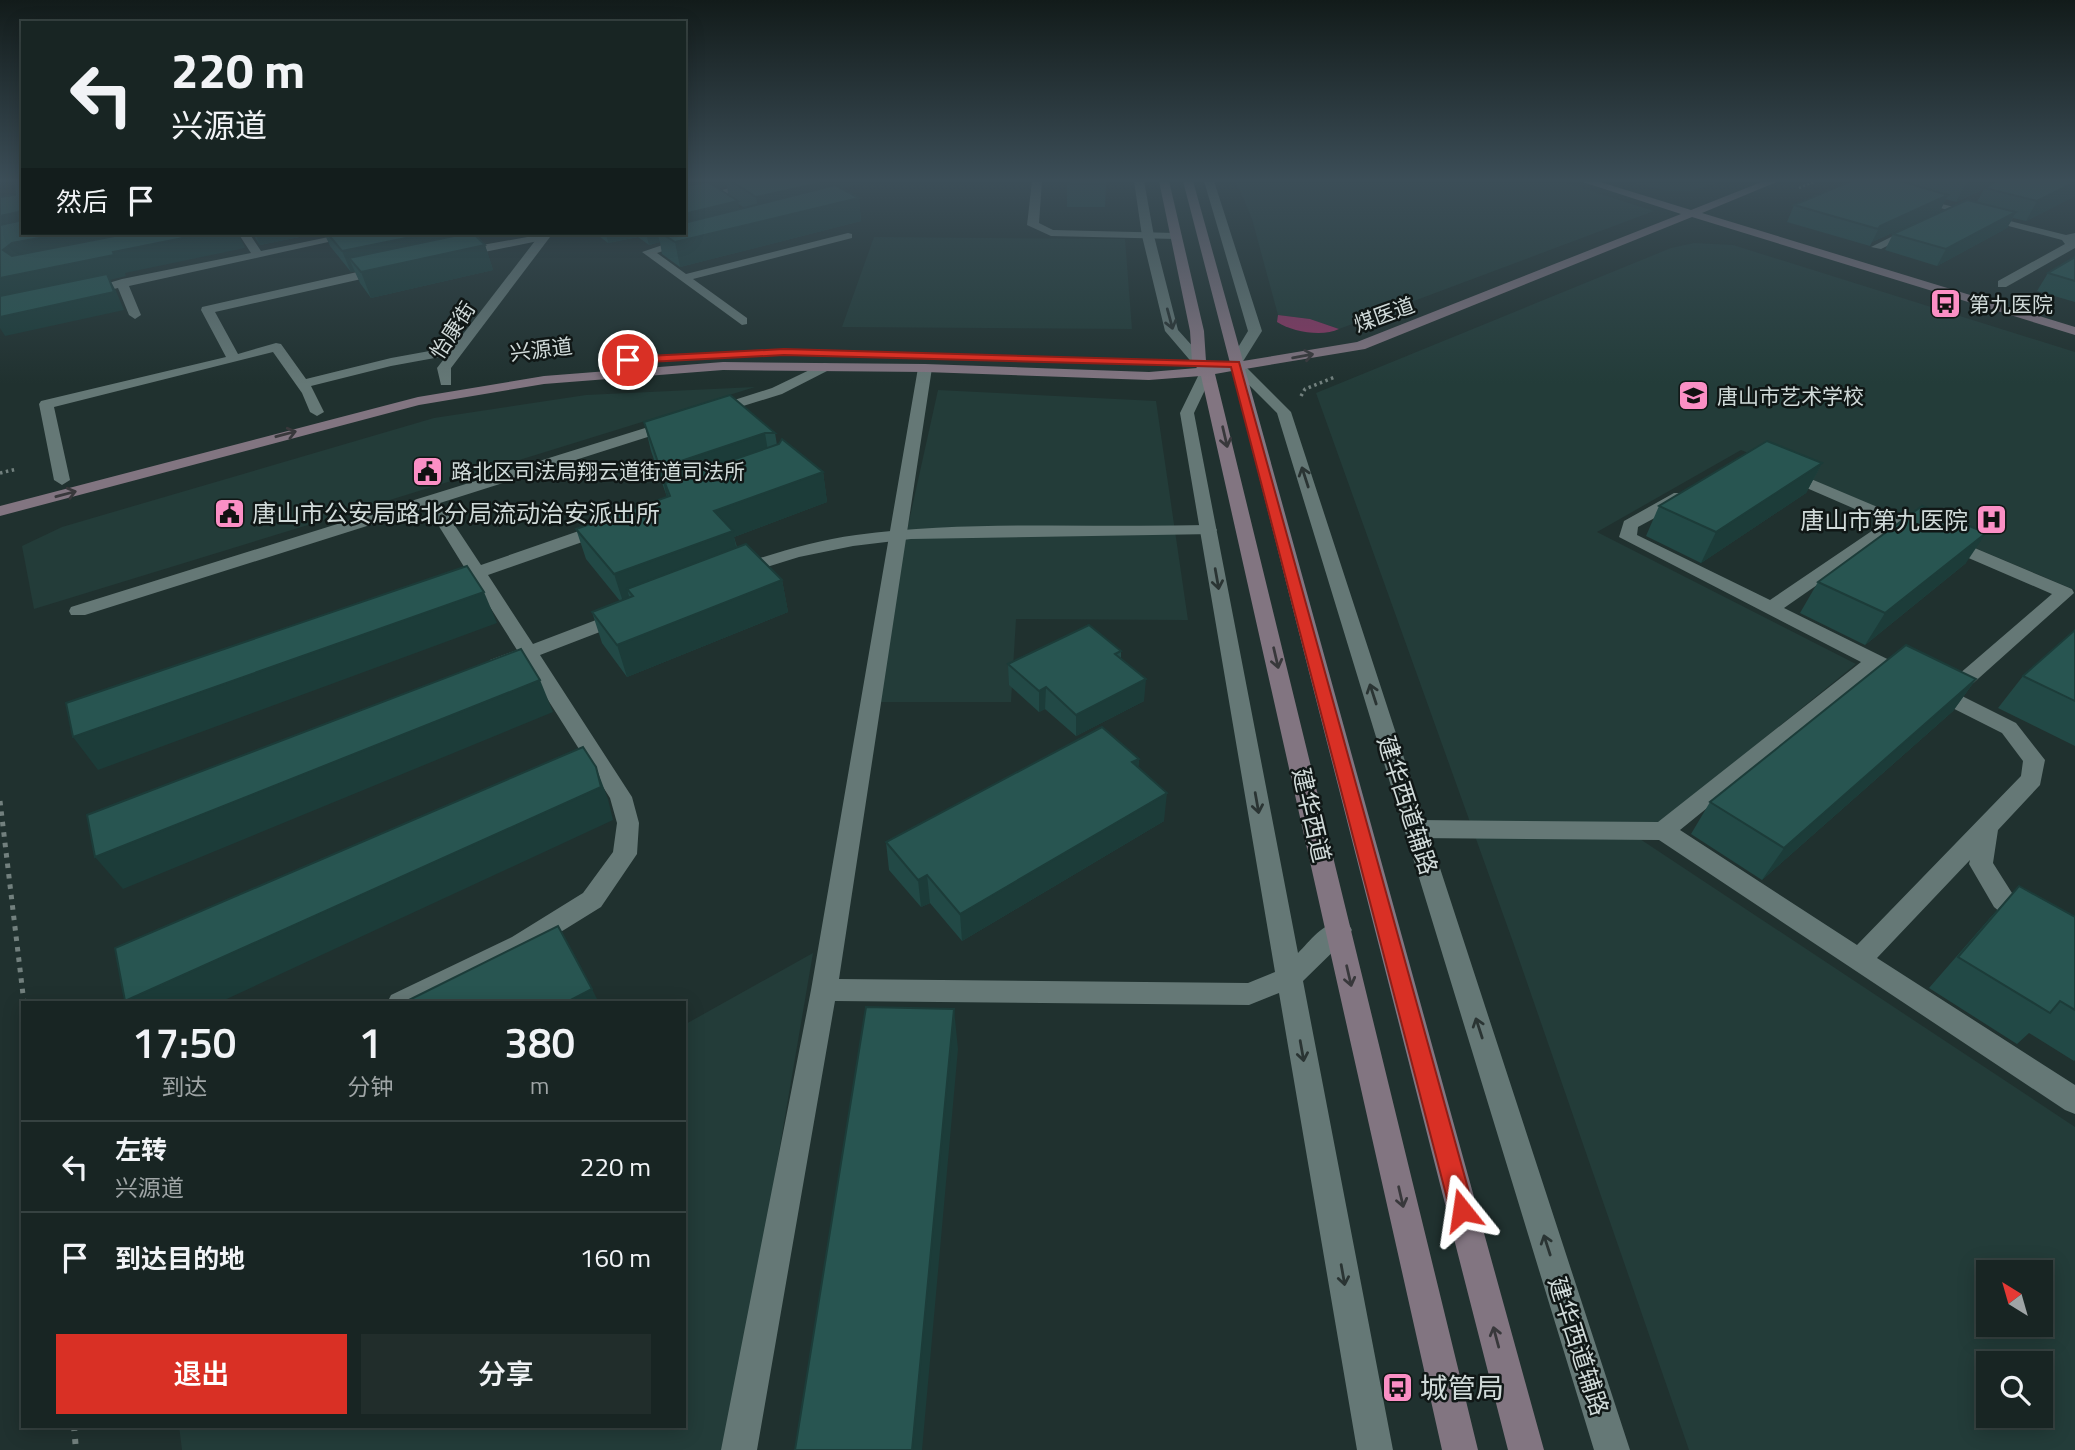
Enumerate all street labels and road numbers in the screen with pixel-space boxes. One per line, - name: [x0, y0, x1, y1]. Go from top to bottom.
- street label: 煤医道: [1349, 288, 1419, 340]
- street label: 怡康街: [421, 295, 483, 365]
- street label: 兴源道: [508, 329, 574, 369]
- street label: 建华西道辅路: [1369, 731, 1447, 879]
- street label: 建华西道: [1284, 764, 1340, 866]
- street label: 建华西道辅路: [1540, 1272, 1618, 1420]

